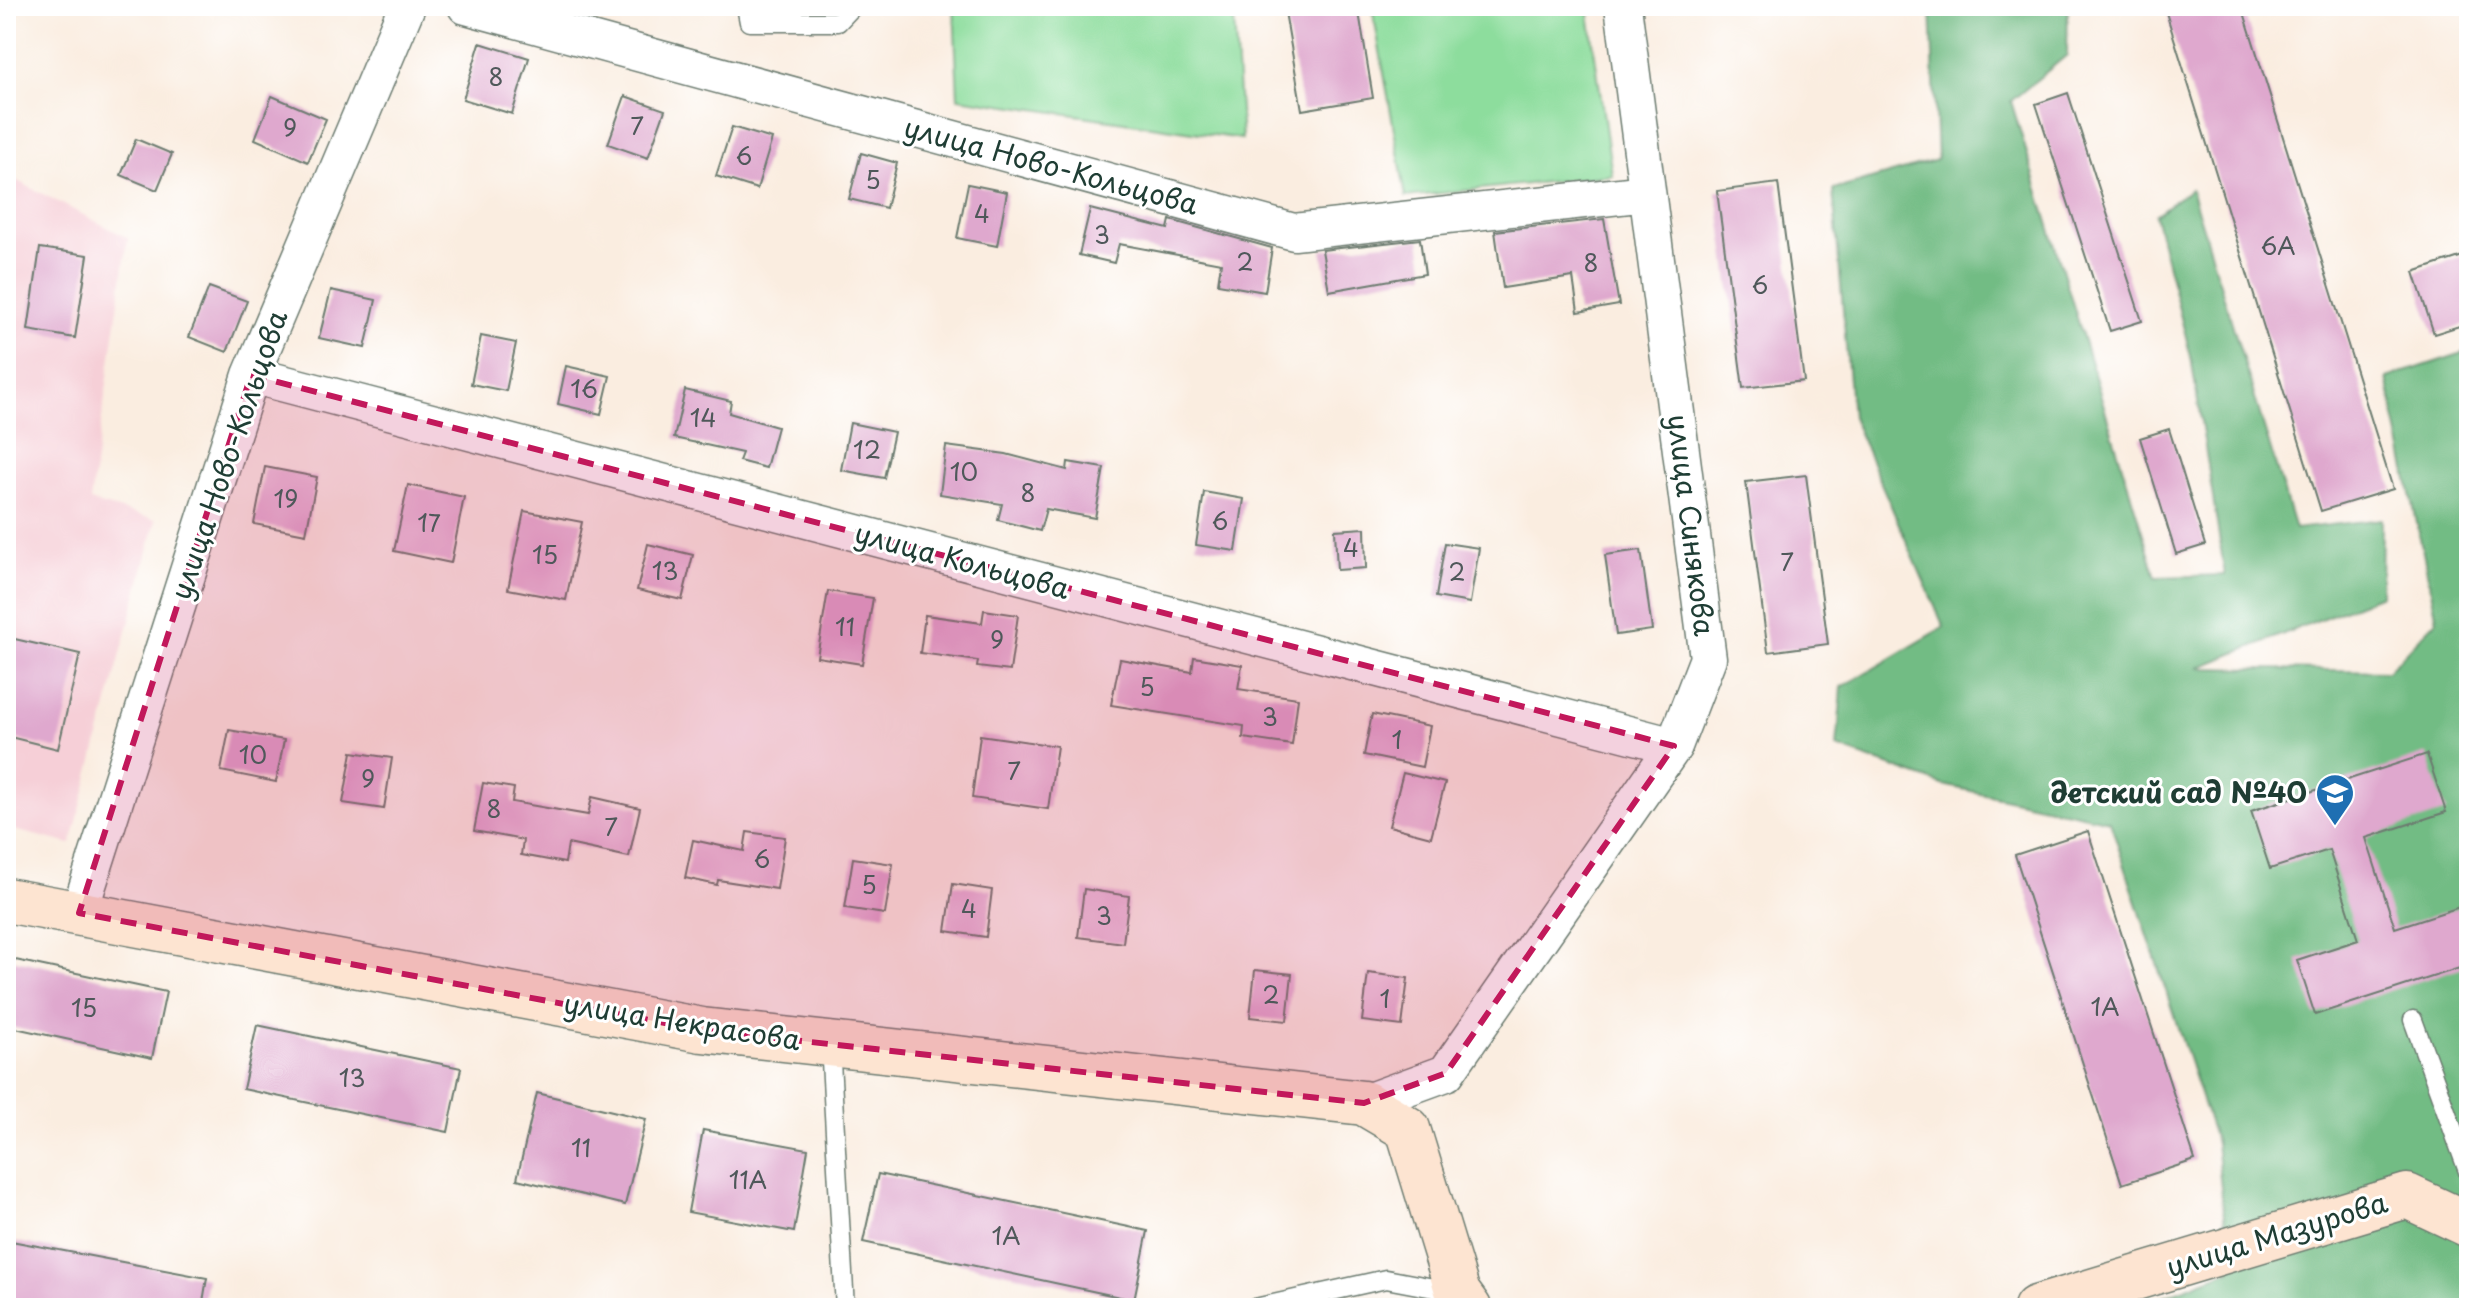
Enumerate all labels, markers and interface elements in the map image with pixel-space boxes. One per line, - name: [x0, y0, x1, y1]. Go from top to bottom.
- house number: 8: [489, 58, 504, 94]
- street label: улица Ново-Кольцова: [899, 105, 1204, 225]
- house number: 7: [630, 107, 644, 143]
- house number: 9: [283, 109, 297, 145]
- house number: 6: [736, 137, 752, 173]
- house number: 5: [865, 161, 881, 197]
- house number: 4: [974, 195, 990, 231]
- house number: 3: [1094, 216, 1110, 252]
- house number: 6А: [2260, 227, 2296, 263]
- house number: 2: [1237, 243, 1254, 279]
- house number: 8: [1584, 244, 1599, 280]
- house number: 6: [1752, 266, 1768, 302]
- street label: улица Ново-Кольцова: [158, 304, 297, 605]
- house number: 16: [570, 370, 598, 406]
- house number: 14: [690, 399, 716, 435]
- street label: улица Синякова: [1658, 411, 1727, 639]
- house number: 12: [853, 431, 881, 467]
- house number: 10: [950, 453, 978, 489]
- house number: 8: [1021, 474, 1036, 510]
- house number: 19: [274, 480, 298, 516]
- house number: 6: [1212, 502, 1228, 538]
- house number: 17: [417, 504, 441, 540]
- street label: улица Кольцова: [850, 510, 1075, 609]
- house number: 4: [1343, 529, 1359, 565]
- house number: 15: [532, 536, 558, 572]
- house number: 7: [1780, 543, 1794, 579]
- house number: 13: [652, 552, 678, 588]
- house number: 2: [1449, 553, 1466, 589]
- house number: 11: [835, 608, 855, 644]
- house number: 9: [990, 621, 1004, 657]
- house number: 5: [1139, 668, 1155, 704]
- house number: 3: [1262, 698, 1278, 734]
- house number: 1: [1392, 721, 1402, 757]
- house number: 10: [239, 736, 267, 772]
- house number: 7: [1007, 752, 1021, 788]
- house number: 9: [361, 760, 375, 796]
- place label: детский сад №40: [2050, 770, 2307, 813]
- school or university icon: детский сад №40: [2314, 772, 2356, 827]
- house number: 8: [487, 790, 502, 826]
- house number: 7: [604, 808, 618, 844]
- house number: 6: [754, 840, 770, 876]
- house number: 5: [861, 866, 877, 902]
- house number: 4: [961, 890, 977, 926]
- house number: 3: [1096, 897, 1112, 933]
- house number: 2: [1263, 976, 1280, 1012]
- house number: 1: [1380, 980, 1390, 1016]
- street label: улица Некрасова: [561, 981, 804, 1061]
- house number: 1А: [2090, 988, 2120, 1024]
- house number: 15: [71, 989, 97, 1025]
- house number: 13: [339, 1059, 365, 1095]
- house number: 11: [571, 1129, 591, 1165]
- house number: 11А: [729, 1161, 767, 1197]
- street label: улица Мазурова: [2161, 1179, 2393, 1288]
- house number: 1А: [991, 1217, 1021, 1253]

